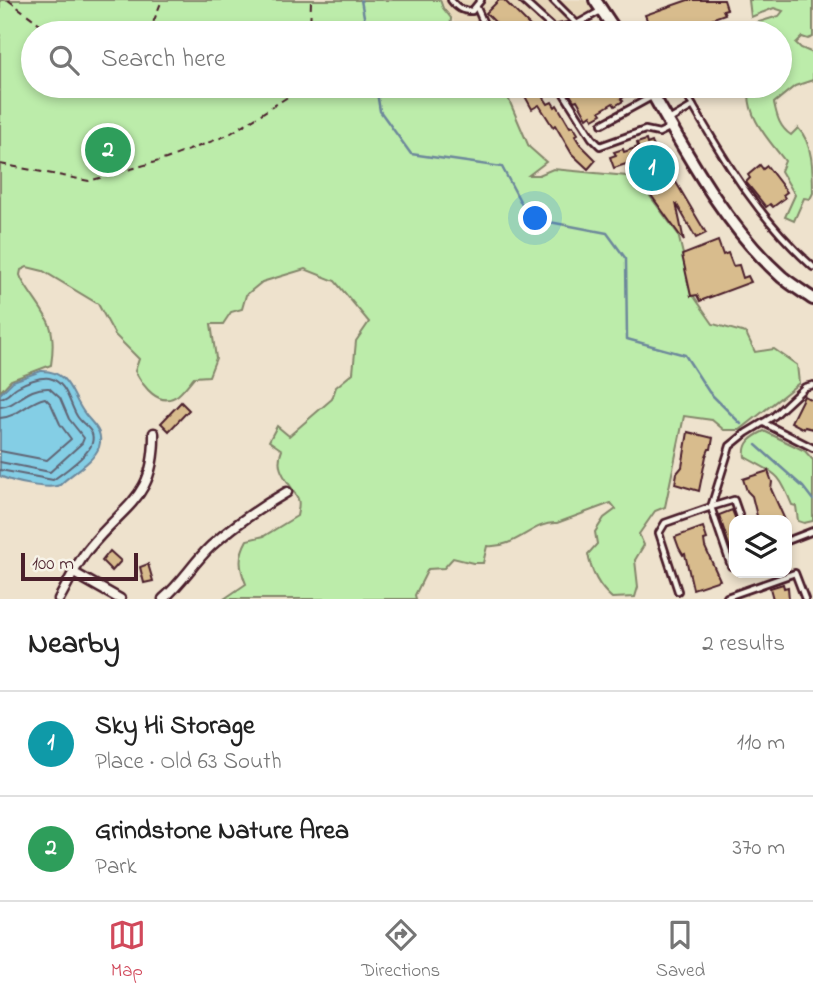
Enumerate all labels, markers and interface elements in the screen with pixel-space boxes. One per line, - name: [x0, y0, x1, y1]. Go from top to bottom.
- search box: [21, 21, 792, 98]
- icon: search: [45, 41, 83, 79]
- text: Search here: [101, 41, 226, 79]
- pin: 2: [85, 124, 131, 176]
- pin: 1: [629, 142, 675, 194]
- your location: [518, 201, 552, 235]
- map controls: [729, 515, 792, 578]
- button: layers: [729, 515, 792, 578]
- scale bar: [21, 550, 138, 582]
- text: 100 m: [32, 551, 74, 578]
- text: Nearby: [28, 623, 120, 667]
- text: 2 results: [702, 628, 785, 661]
- text: Sky Hi Storage: [95, 708, 255, 746]
- text: 1: [47, 727, 55, 760]
- text: 110 m: [737, 727, 785, 760]
- text: Place · Old 63 South: [95, 746, 282, 779]
- text: Grindstone Nature Area: [95, 813, 349, 851]
- text: 2: [45, 832, 57, 865]
- text: 370 m: [732, 832, 785, 865]
- text: Park: [95, 851, 137, 884]
- tab: Map: [108, 916, 146, 985]
- tab: Directions: [361, 916, 440, 985]
- tab: Saved: [656, 916, 705, 985]

